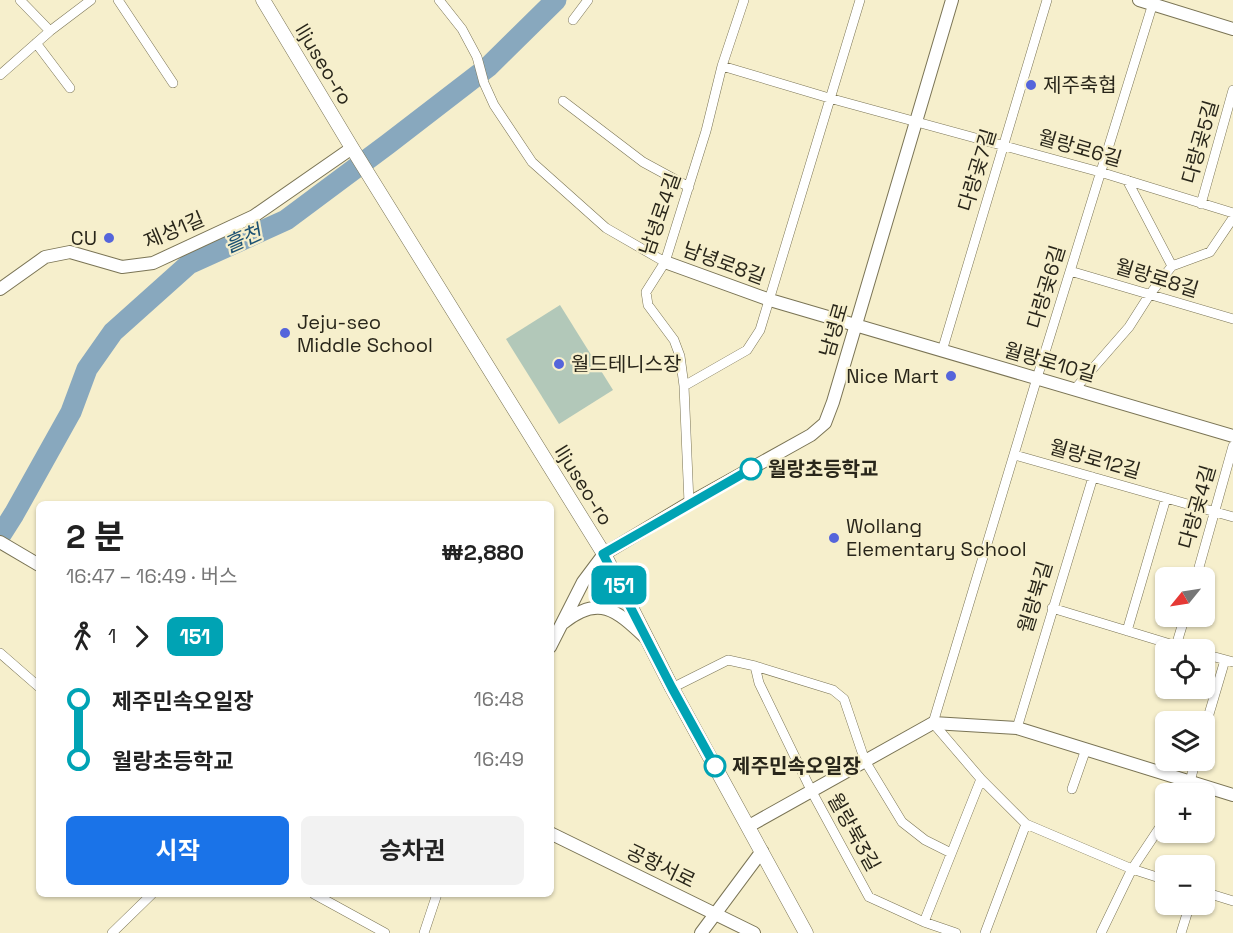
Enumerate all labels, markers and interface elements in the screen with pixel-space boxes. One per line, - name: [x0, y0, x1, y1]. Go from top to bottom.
- street label: Iljuseo-ro: [290, 19, 358, 109]
- place label: 제주축협: [1043, 72, 1117, 98]
- marker: 제주축협: [1024, 78, 1038, 92]
- street label: 다랑곶5길: [1176, 97, 1224, 187]
- street label: 월랑로6길: [1035, 124, 1125, 172]
- street label: 다랑곶7길: [952, 126, 1002, 214]
- street label: 남녕로4길: [634, 169, 686, 259]
- street label: 제성1길: [140, 206, 208, 254]
- water label: 흘천: [220, 217, 268, 259]
- place label: CU: [71, 225, 97, 251]
- marker: CU: [102, 231, 116, 245]
- street label: 남녕로8길: [679, 236, 769, 290]
- street label: 다랑곶6길: [1021, 242, 1071, 332]
- street label: 월랑로8길: [1112, 253, 1202, 303]
- street label: 남녕로: [814, 300, 854, 360]
- place label: Jeju-seo Middle School: [297, 309, 433, 358]
- marker: Jeju-seo Middle School: [278, 326, 292, 340]
- street label: 월랑로10길: [1001, 336, 1099, 388]
- place label: 월드테니스장: [571, 351, 681, 377]
- marker: 월드테니스장: [552, 357, 566, 371]
- place label: Nice Mart: [846, 363, 939, 389]
- marker: Nice Mart: [944, 369, 958, 383]
- street label: 월랑로12길: [1046, 434, 1144, 484]
- street label: Iljuseo-ro: [549, 440, 619, 530]
- place label: 월랑초등학교: [768, 456, 878, 482]
- marker: 월랑초등학교: [740, 458, 762, 480]
- street label: 다랑곶4길: [1173, 462, 1221, 552]
- place label: Wollang Elementary School: [846, 513, 1027, 562]
- text: 2 분: [66, 516, 124, 558]
- marker: Wollang Elementary School: [827, 531, 841, 545]
- text: ₩2,880: [441, 538, 524, 566]
- street label: 월랑북길: [1012, 558, 1058, 636]
- text: 16:47 – 16:49 · 버스: [66, 563, 237, 589]
- line badge: 151: [584, 566, 654, 604]
- north arrow: [1155, 567, 1215, 627]
- map controls: [1155, 567, 1215, 915]
- text: 151: [603, 572, 635, 599]
- icon: walk: [66, 620, 99, 653]
- icon: forward: [125, 620, 158, 653]
- text: 1: [108, 623, 116, 649]
- text: 151: [179, 623, 211, 650]
- button: locate: [1155, 639, 1215, 699]
- text: 16:48: [473, 686, 524, 712]
- text: 제주민속오일장: [112, 687, 254, 715]
- button: layers: [1155, 711, 1215, 771]
- text: 16:49: [474, 746, 524, 772]
- text: 월랑초등학교: [112, 747, 233, 775]
- place label: 제주민속오일장: [732, 753, 861, 779]
- marker: 제주민속오일장: [704, 755, 726, 777]
- button: +: [1155, 783, 1215, 843]
- street label: 월랑북3길: [822, 788, 886, 876]
- button: 시작: [66, 816, 289, 885]
- button: 승차권: [301, 816, 524, 885]
- street label: 공항서로: [622, 838, 700, 894]
- button: −: [1155, 855, 1215, 915]

